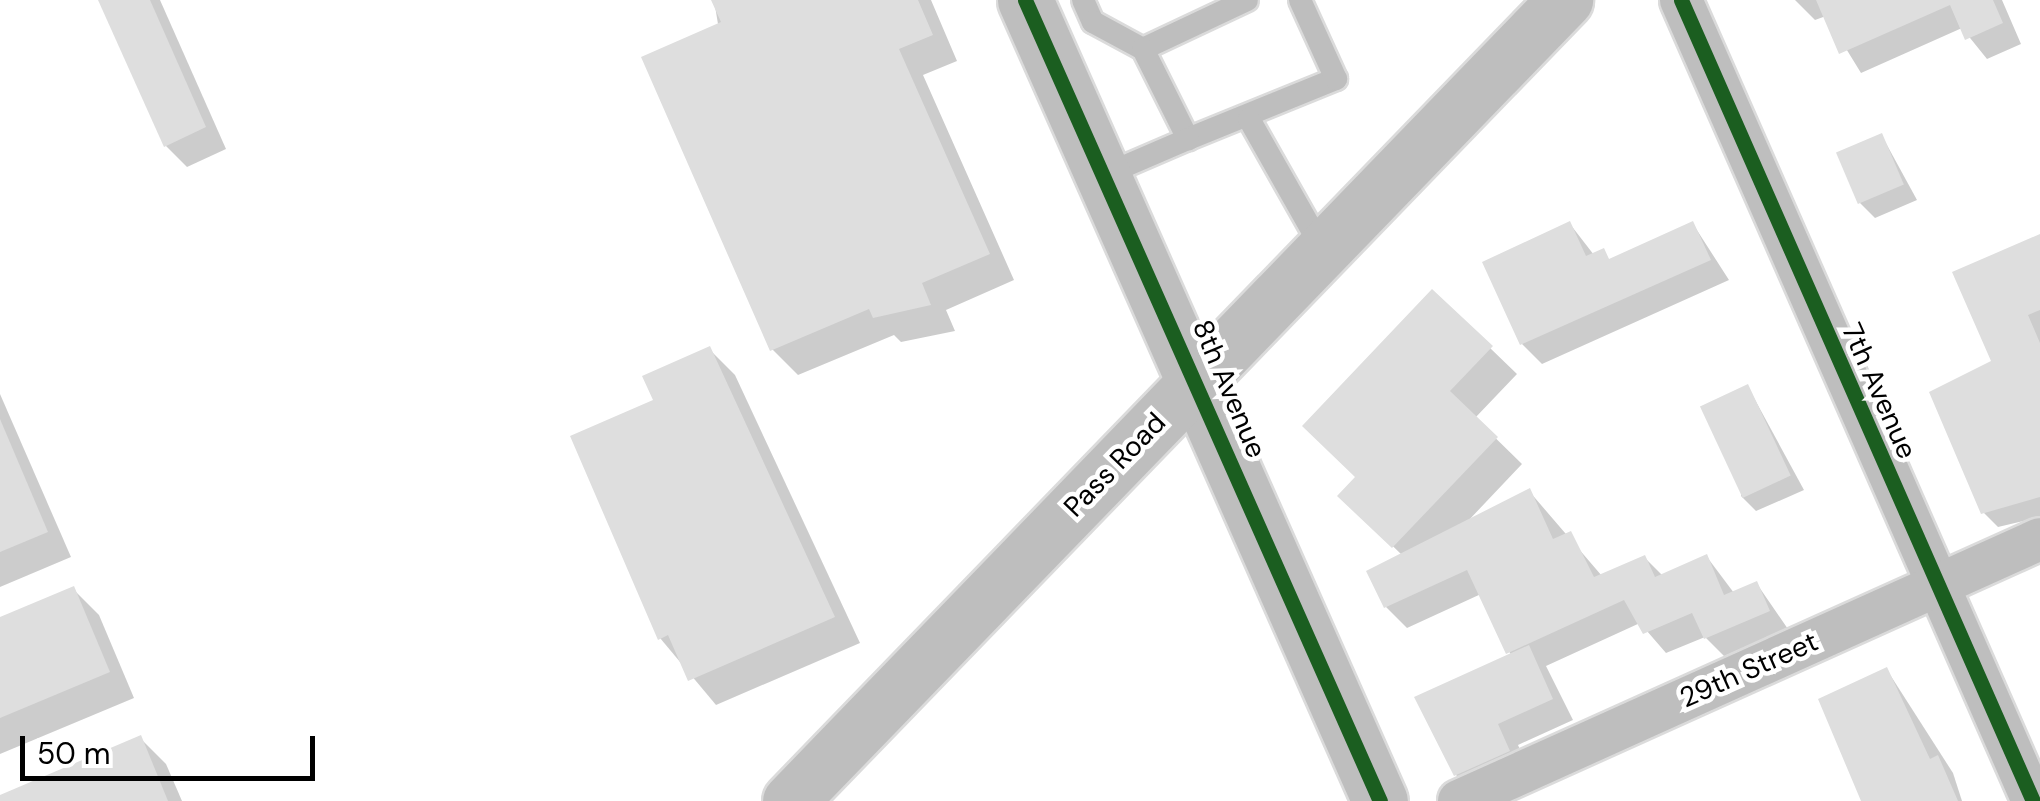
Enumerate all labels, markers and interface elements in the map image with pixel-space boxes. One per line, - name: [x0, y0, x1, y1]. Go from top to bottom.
- street label: 8th Avenue: [1185, 315, 1273, 463]
- street label: 7th Avenue: [1834, 318, 1924, 464]
- street label: Pass Road: [1057, 406, 1173, 524]
- street label: 29th Street: [1675, 625, 1823, 715]
- scale bar: [25, 716, 320, 778]
- text: 50 m: [37, 734, 111, 773]

